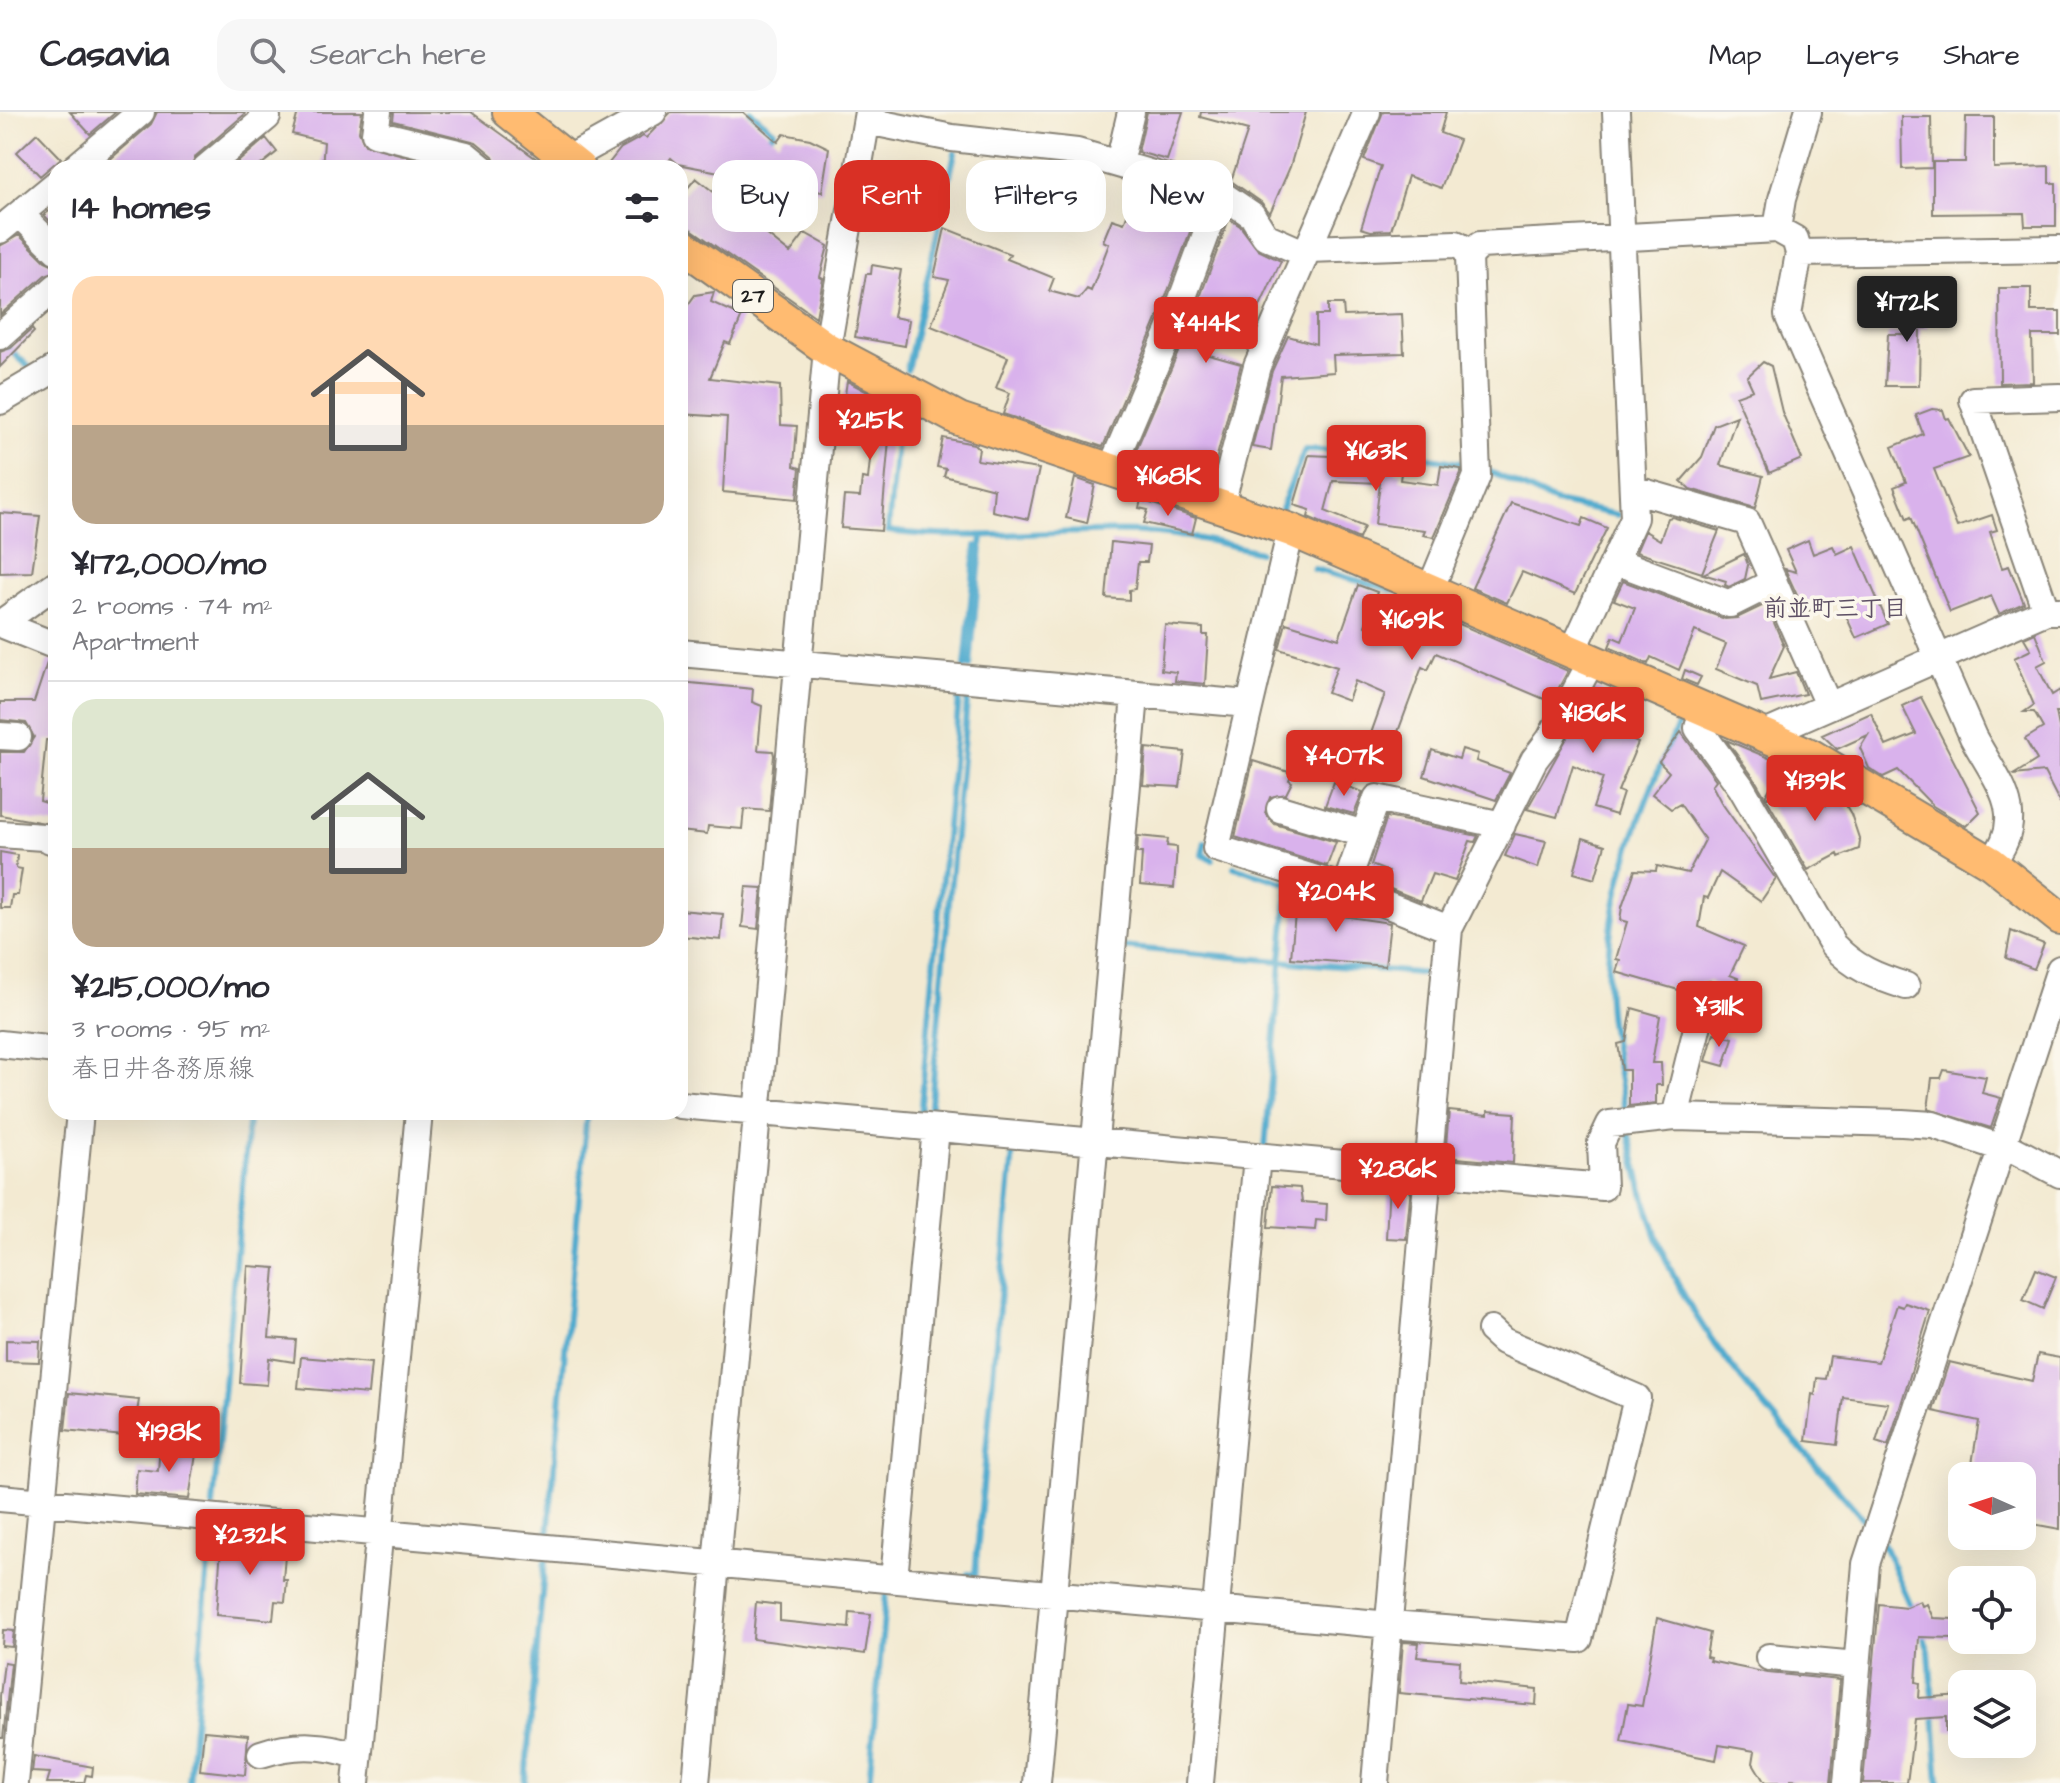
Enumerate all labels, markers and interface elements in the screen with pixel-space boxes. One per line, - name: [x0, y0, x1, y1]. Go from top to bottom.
- search box: [217, 19, 777, 91]
- text: Casavia: [40, 29, 169, 81]
- icon: search: [245, 33, 289, 77]
- text: Search here: [309, 34, 486, 76]
- text: Map: [1709, 36, 1762, 75]
- text: Layers: [1806, 36, 1899, 75]
- text: Share: [1943, 36, 2020, 75]
- chip: Buy: [712, 160, 818, 232]
- chip: Rent: [834, 160, 950, 232]
- chip: Filters: [966, 160, 1106, 232]
- chip: New: [1122, 160, 1233, 232]
- text: 14 homes: [72, 184, 211, 232]
- icon: filters: [620, 186, 664, 230]
- pin: ¥172K: [1851, 276, 1963, 344]
- road number: 27: [733, 280, 773, 312]
- text: ¥172K: [1875, 284, 1939, 320]
- pin: ¥414K: [1150, 297, 1262, 365]
- text: ¥414K: [1172, 305, 1240, 341]
- icon: home: [296, 328, 440, 472]
- pin: ¥215K: [814, 394, 926, 462]
- text: ¥215K: [837, 402, 903, 438]
- pin: ¥163K: [1320, 425, 1432, 493]
- text: ¥163K: [1345, 433, 1407, 469]
- pin: ¥168K: [1112, 450, 1224, 518]
- text: ¥168K: [1135, 458, 1201, 494]
- text: ¥172,000/mo: [72, 540, 266, 588]
- text: 2 rooms · 74 m²: [72, 588, 273, 624]
- district label: 前並町三丁目: [1763, 592, 1907, 626]
- pin: ¥169K: [1356, 594, 1468, 662]
- text: ¥169K: [1380, 602, 1444, 638]
- text: Apartment: [72, 624, 199, 660]
- pin: ¥186K: [1537, 687, 1649, 755]
- text: ¥186K: [1560, 695, 1626, 731]
- pin: ¥407K: [1288, 730, 1400, 798]
- text: ¥407K: [1304, 738, 1384, 774]
- icon: home: [296, 751, 440, 895]
- pin: ¥139K: [1759, 755, 1871, 823]
- text: ¥139K: [1785, 763, 1846, 799]
- pin: ¥204K: [1280, 866, 1392, 934]
- text: ¥204K: [1297, 874, 1375, 910]
- text: ¥215,000/mo: [72, 963, 270, 1011]
- pin: ¥311K: [1663, 981, 1775, 1049]
- text: ¥311K: [1694, 989, 1744, 1025]
- text: 3 rooms · 95 m²: [72, 1011, 271, 1047]
- text: 春日井各務原線: [72, 1051, 254, 1087]
- pin: ¥286K: [1342, 1143, 1454, 1211]
- text: ¥286K: [1359, 1151, 1437, 1187]
- pin: ¥198K: [113, 1406, 225, 1474]
- text: ¥198K: [137, 1414, 201, 1450]
- north arrow: [1948, 1462, 2036, 1550]
- map controls: [1948, 1462, 2036, 1758]
- pin: ¥232K: [194, 1509, 306, 1577]
- text: ¥232K: [214, 1517, 286, 1553]
- button: locate: [1948, 1566, 2036, 1654]
- button: layers: [1948, 1670, 2036, 1758]

